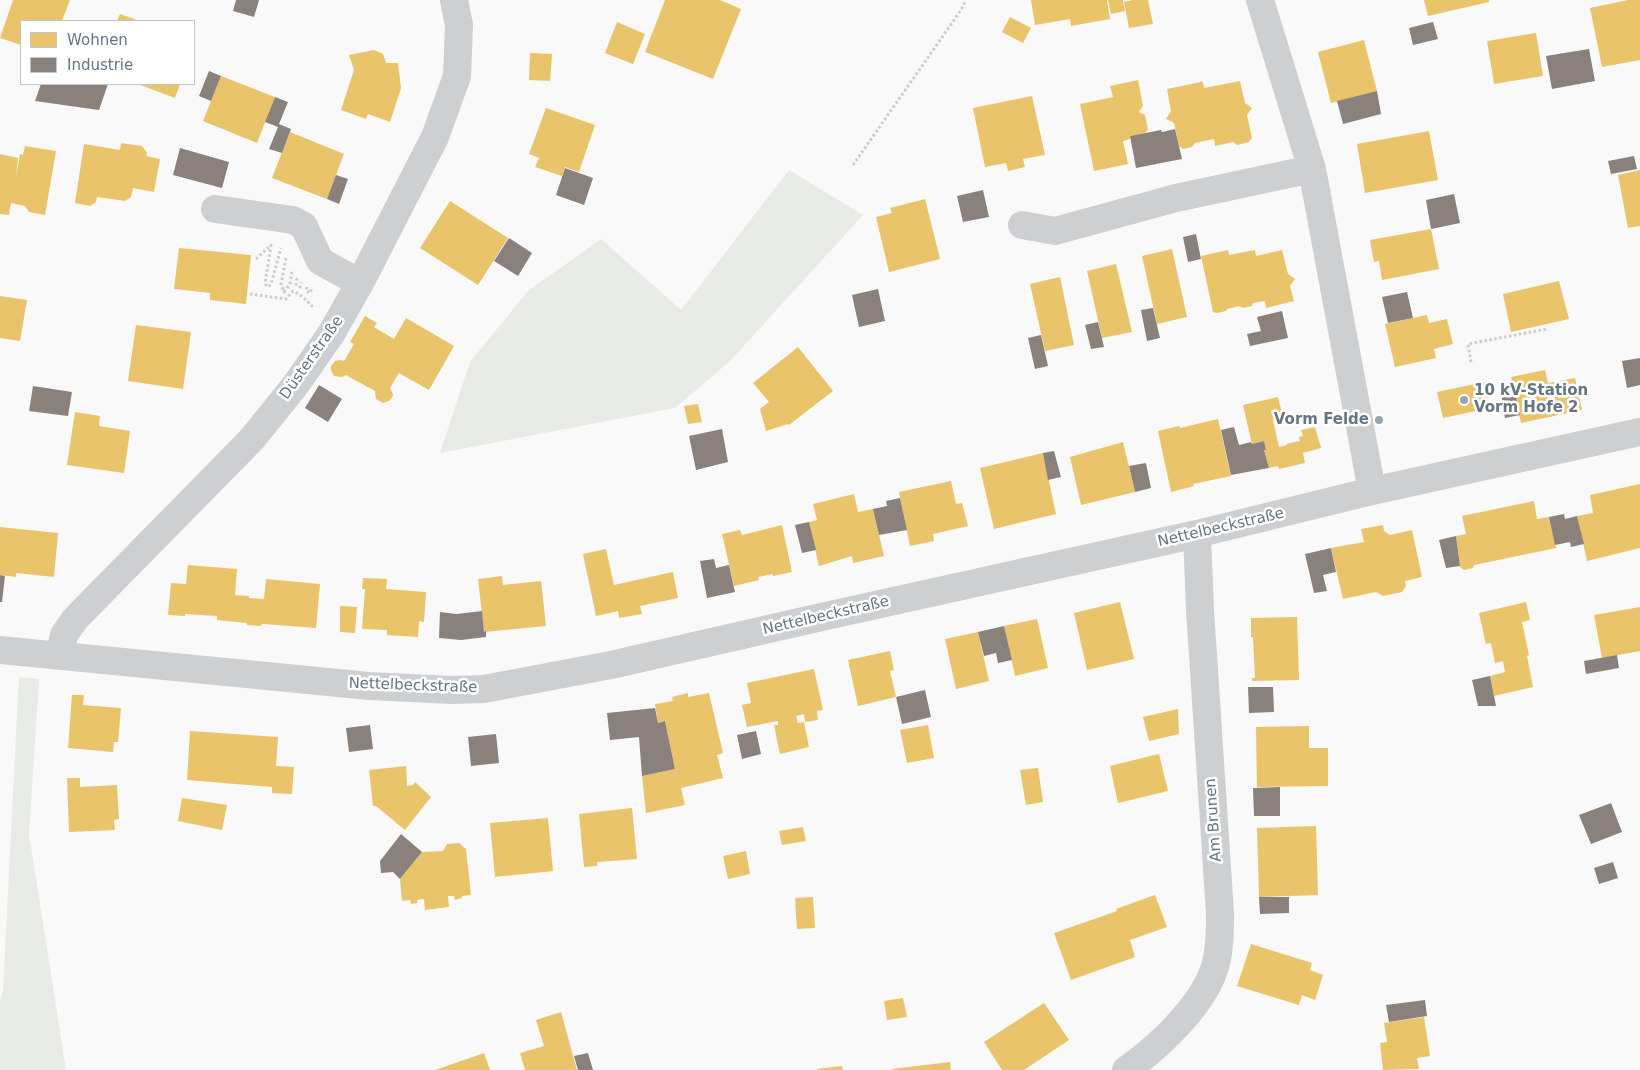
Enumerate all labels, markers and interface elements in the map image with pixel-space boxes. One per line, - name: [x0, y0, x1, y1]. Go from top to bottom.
- legend: [20, 20, 195, 85]
- text: Wohnen: [67, 31, 128, 49]
- text: Industrie: [67, 56, 133, 74]
- street label: Düsterstraße: [277, 313, 347, 403]
- place label: 10 kV-Station Vorm Hofe 2: [1474, 382, 1588, 417]
- marker: 10 kV-Station Vorm Hofe 2: [1458, 394, 1470, 406]
- place label: Vorm Felde: [1274, 411, 1369, 429]
- marker: Vorm Felde: [1373, 414, 1385, 426]
- street label: Nettelbeckstraße: [1156, 505, 1286, 551]
- street label: Nettelbeckstraße: [761, 593, 891, 639]
- street label: Nettelbeckstraße: [348, 675, 478, 697]
- street label: Am Brunen: [1202, 778, 1226, 862]

